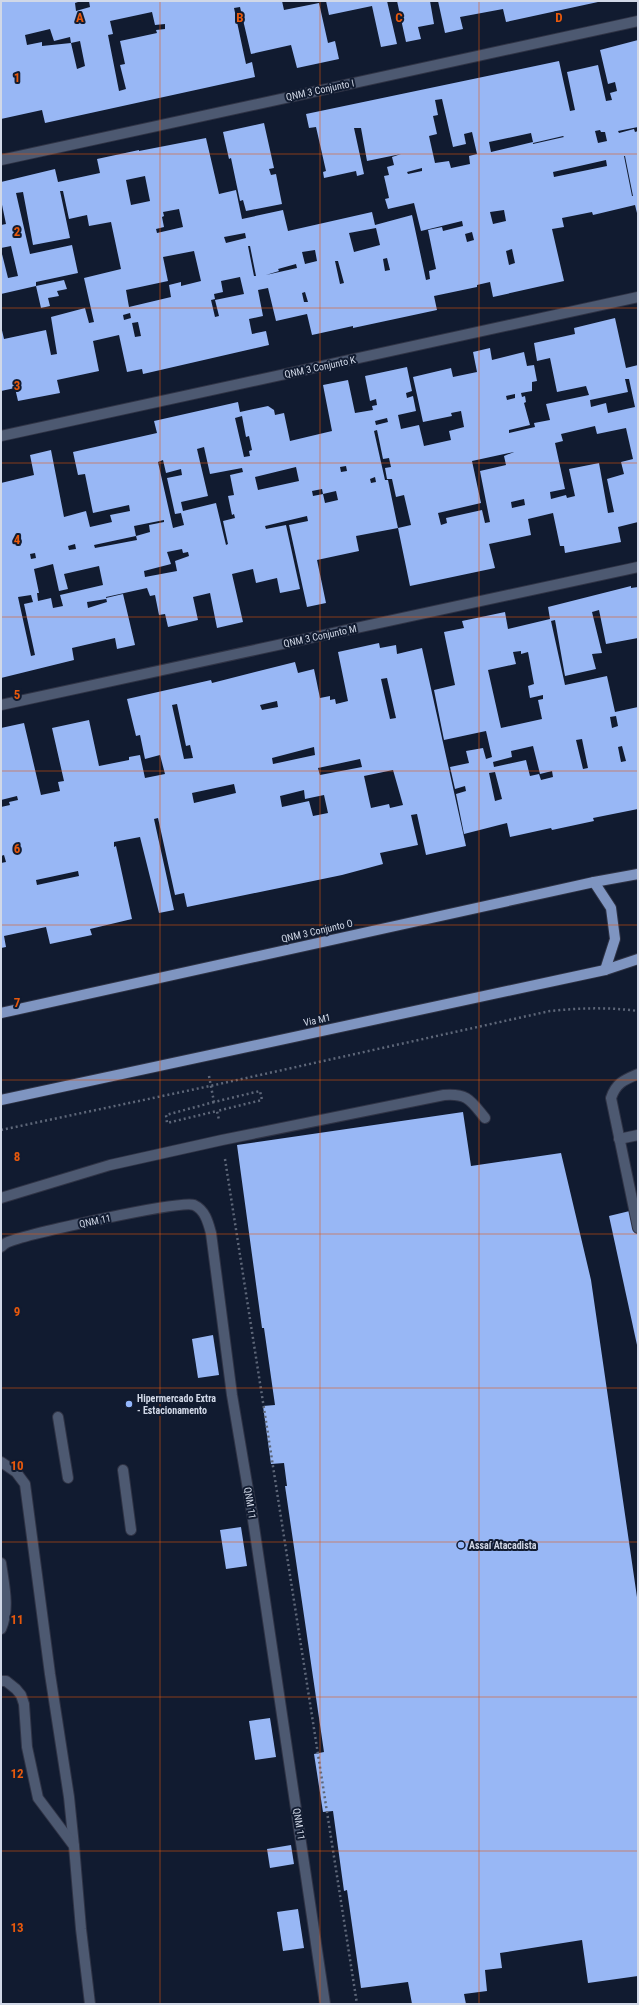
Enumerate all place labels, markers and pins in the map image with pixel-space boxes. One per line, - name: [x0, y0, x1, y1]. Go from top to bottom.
- place label: Hipermercado Extra - Estacionamento: [137, 1393, 216, 1416]
- marker: Hipermercado Extra - Estacionamento: [124, 1399, 134, 1409]
- marker: Assaí Atacadista: [456, 1540, 466, 1550]
- place label: Assaí Atacadista: [469, 1540, 537, 1551]

